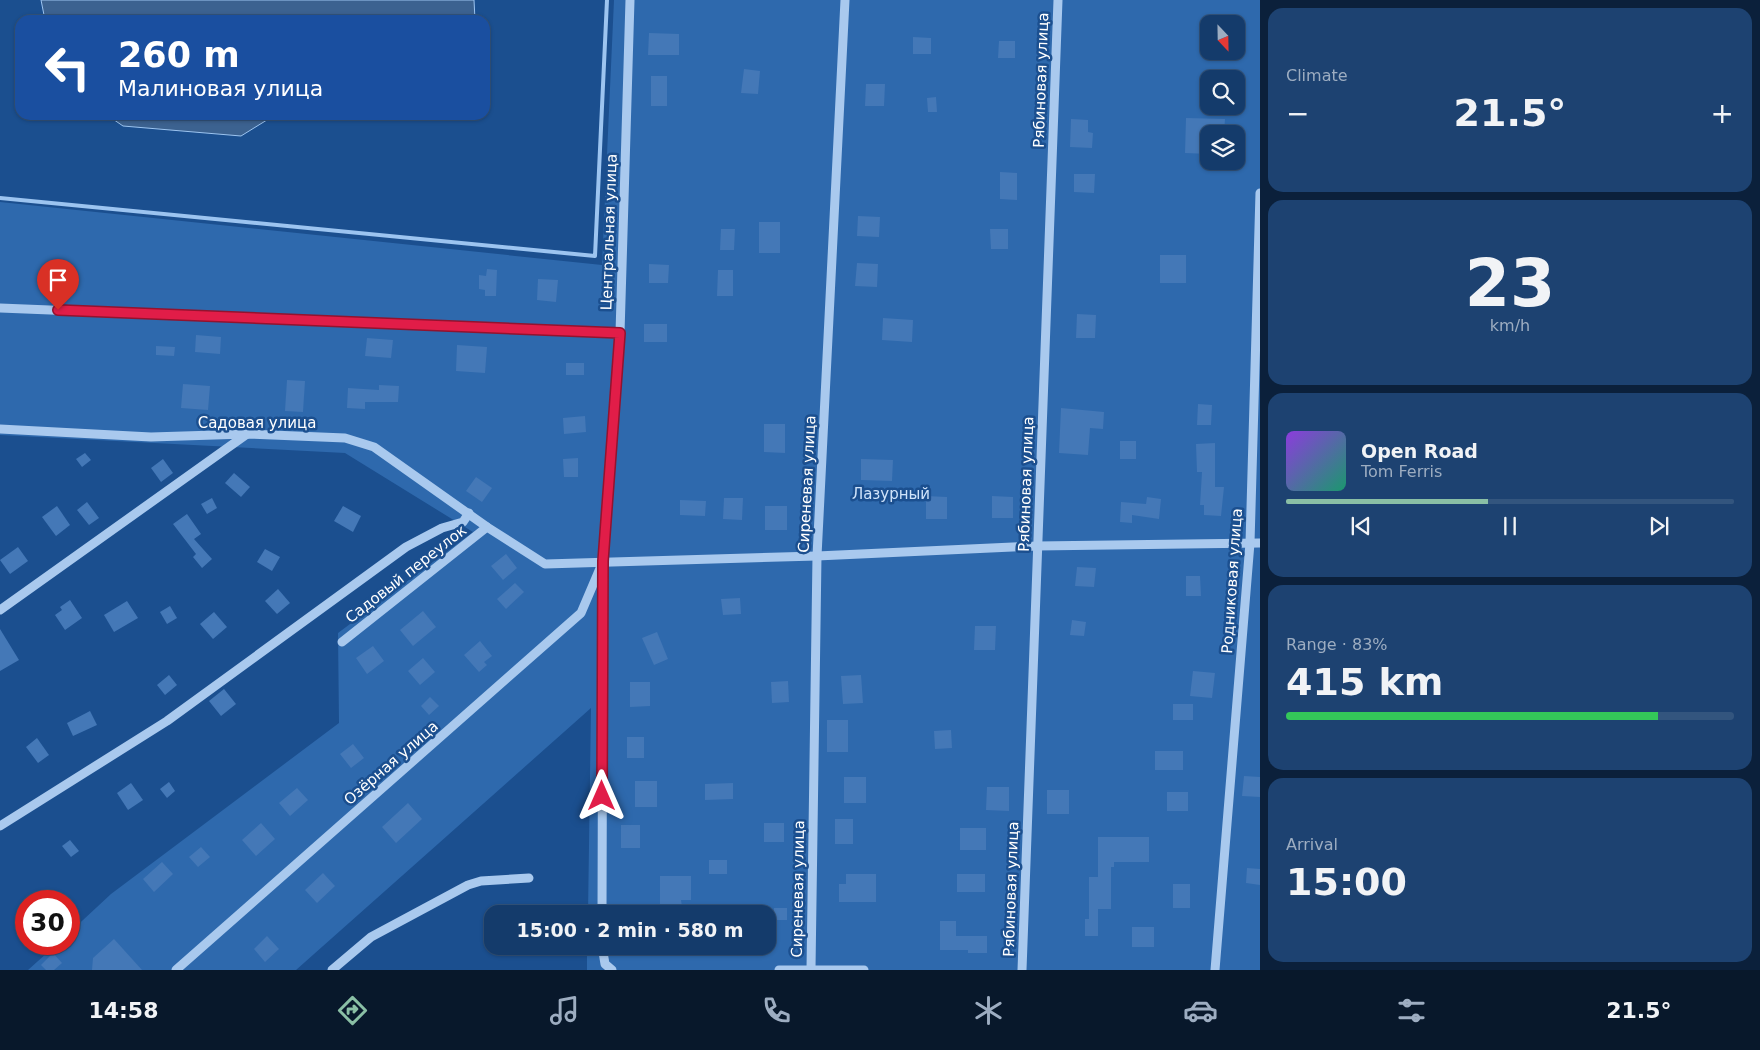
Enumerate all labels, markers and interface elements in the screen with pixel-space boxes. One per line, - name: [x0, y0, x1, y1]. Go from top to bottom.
- street label: Рябиновая улица: [1030, 12, 1052, 148]
- north arrow: [1200, 15, 1245, 60]
- map controls: [1200, 15, 1245, 170]
- icon: left: [35, 35, 100, 100]
- text: 260 m: [118, 35, 240, 75]
- text: Climate: [1286, 66, 1348, 85]
- button: search: [1200, 70, 1245, 115]
- text: Малиновая улица: [118, 76, 323, 101]
- text: 21.5°: [1454, 91, 1566, 135]
- text: −: [1286, 97, 1309, 130]
- text: +: [1711, 97, 1734, 130]
- button: layers: [1200, 125, 1245, 170]
- street label: Центральная улица: [597, 153, 621, 311]
- text: 23: [1465, 246, 1555, 321]
- pin: [37, 259, 79, 310]
- icon: arrive: [44, 266, 72, 294]
- text: km/h: [1490, 316, 1530, 335]
- street label: Садовая улица: [198, 414, 316, 432]
- street label: Сиреневая улица: [794, 415, 820, 553]
- street label: Рябиновая улица: [1015, 416, 1037, 552]
- text: Open Road: [1361, 440, 1478, 462]
- text: Tom Ferris: [1361, 462, 1442, 481]
- park label: Лазурный: [852, 485, 930, 503]
- street label: Родниковая улица: [1218, 508, 1246, 654]
- icon: previous: [1347, 512, 1375, 540]
- icon: pause: [1496, 512, 1524, 540]
- icon: next: [1645, 512, 1673, 540]
- street label: Садовый переулок: [342, 521, 470, 627]
- text: Range · 83%: [1286, 635, 1388, 654]
- text: 415 km: [1286, 660, 1443, 704]
- street label: Озёрная улица: [340, 717, 442, 809]
- position arrow: [575, 769, 627, 821]
- street label: Сиреневая улица: [788, 820, 808, 958]
- street label: Рябиновая улица: [1000, 821, 1022, 957]
- text: Arrival: [1286, 835, 1338, 854]
- text: 15:00: [1286, 860, 1407, 904]
- speed limit sign: 30: [15, 890, 80, 955]
- text: 15:00 · 2 min · 580 m: [516, 919, 744, 941]
- icon: directions: [335, 993, 370, 1028]
- icon: music: [547, 993, 582, 1028]
- icon: phone: [759, 993, 794, 1028]
- icon: climate: [971, 993, 1006, 1028]
- icon: car: [1183, 993, 1218, 1028]
- icon: filters: [1394, 993, 1429, 1028]
- text: 14:58: [88, 998, 158, 1023]
- text: 21.5°: [1606, 998, 1672, 1023]

